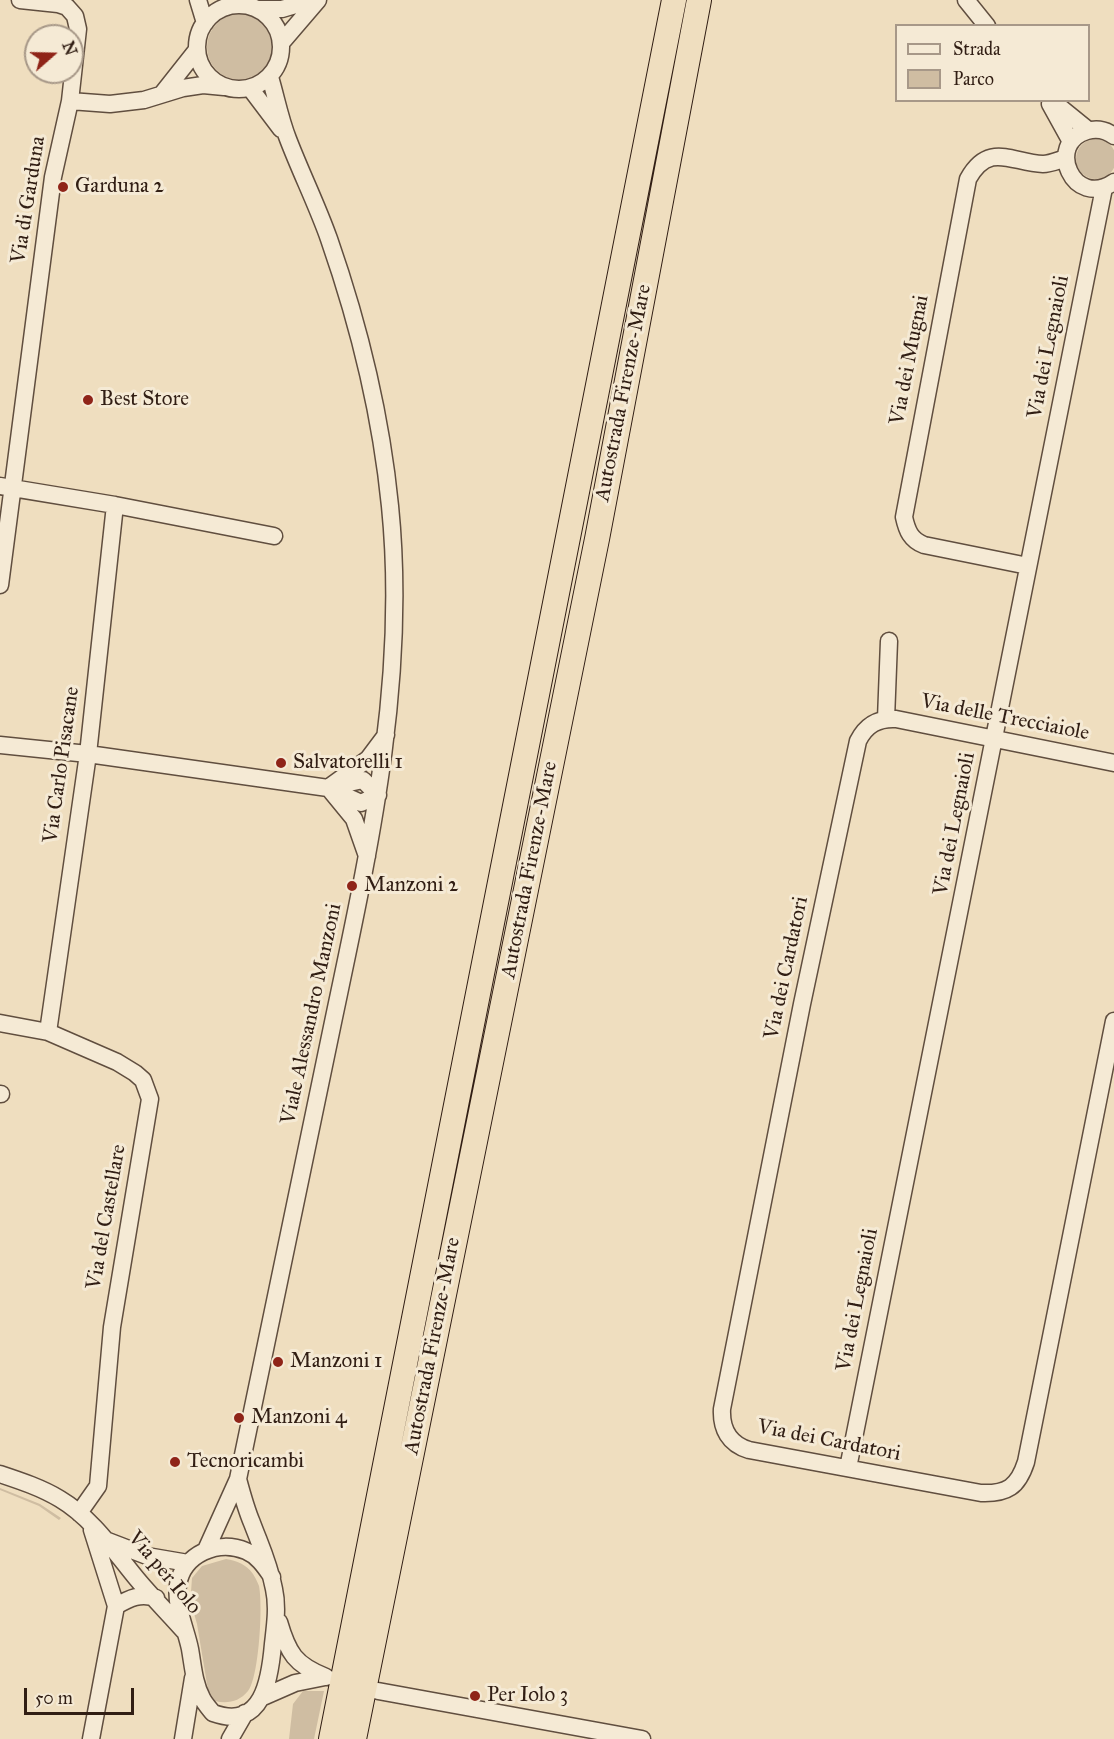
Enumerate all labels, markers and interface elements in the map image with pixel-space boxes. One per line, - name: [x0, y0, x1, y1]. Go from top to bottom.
- north arrow: [24, 24, 84, 84]
- legend: [895, 24, 1090, 102]
- text: Strada: [953, 38, 1001, 60]
- text: N: [58, 39, 81, 58]
- text: Parco: [953, 68, 994, 90]
- street label: Via di Garduna: [7, 135, 51, 265]
- place label: Garduna 2: [75, 174, 164, 200]
- marker: Garduna 2: [56, 180, 70, 194]
- street label: Via dei Legnaioli: [1023, 273, 1075, 421]
- street label: Autostrada Firenze-Mare: [591, 282, 657, 504]
- street label: Via dei Mugnai: [885, 293, 935, 427]
- place label: Best Store: [100, 387, 189, 413]
- marker: Best Store: [81, 393, 95, 407]
- street label: Via Carlo Pisacane: [39, 685, 85, 845]
- street label: Via delle Trecciaiole: [919, 689, 1091, 747]
- place label: Salvatorelli 1: [293, 750, 403, 776]
- street label: Via dei Legnaioli: [929, 750, 981, 898]
- marker: Salvatorelli 1: [274, 756, 288, 770]
- street label: Autostrada Firenze-Mare: [497, 759, 563, 981]
- place label: Manzoni 2: [364, 873, 458, 899]
- marker: Manzoni 2: [345, 879, 359, 893]
- street label: Via dei Cardatori: [760, 894, 814, 1042]
- street label: Viale Alessandro Manzoni: [276, 901, 348, 1127]
- street label: Via del Castellare: [82, 1142, 132, 1292]
- street label: Via dei Legnaioli: [832, 1226, 884, 1374]
- street label: Autostrada Firenze-Mare: [400, 1235, 466, 1457]
- place label: Manzoni 1: [290, 1349, 382, 1375]
- marker: Manzoni 1: [271, 1355, 285, 1369]
- place label: Manzoni 4: [251, 1405, 347, 1431]
- marker: Manzoni 4: [232, 1411, 246, 1425]
- street label: Via dei Cardatori: [755, 1415, 903, 1467]
- place label: Tecnoricambi: [187, 1449, 304, 1475]
- marker: Tecnoricambi: [168, 1455, 182, 1469]
- street label: Via per Iolo: [122, 1526, 206, 1620]
- scale bar: [27, 1676, 136, 1714]
- place label: Per Iolo 3: [487, 1683, 568, 1709]
- text: 50 m: [35, 1687, 73, 1709]
- marker: Per Iolo 3: [468, 1689, 482, 1703]

